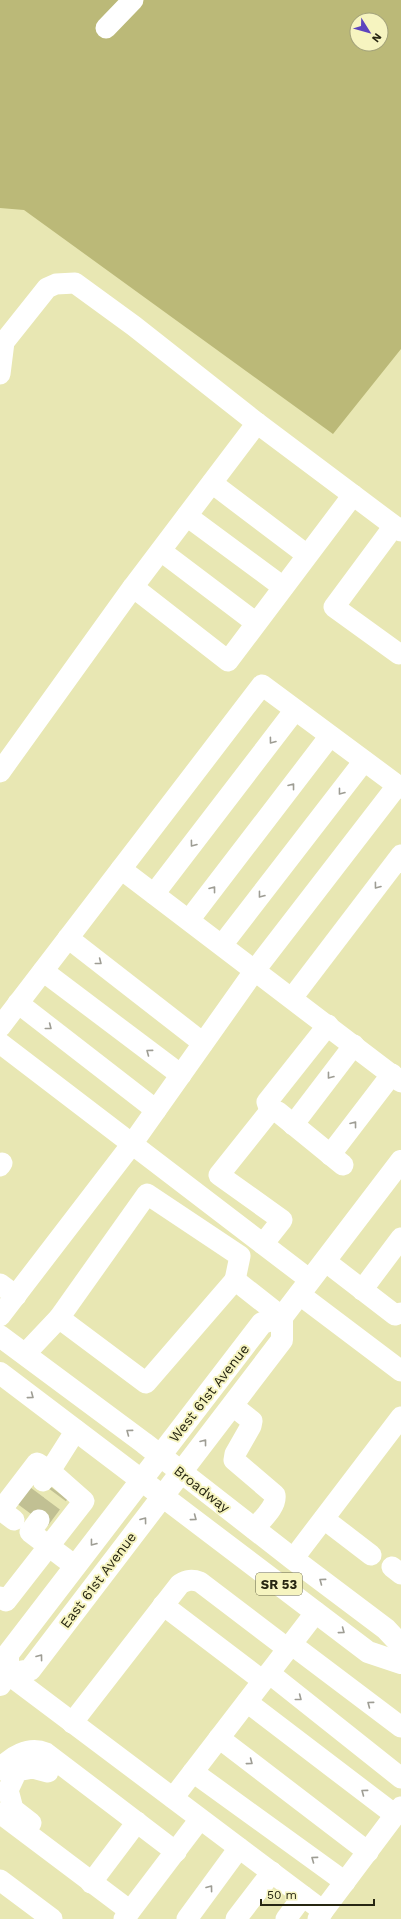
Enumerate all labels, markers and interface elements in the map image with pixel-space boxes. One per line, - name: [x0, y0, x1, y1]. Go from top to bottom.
- north arrow: [349, 12, 389, 52]
- text: N: [369, 31, 384, 45]
- one-way arrow: [269, 736, 276, 743]
- one-way arrow: [287, 783, 294, 790]
- one-way arrow: [338, 788, 345, 795]
- one-way arrow: [190, 839, 197, 846]
- one-way arrow: [375, 882, 382, 889]
- one-way arrow: [208, 886, 215, 893]
- one-way arrow: [259, 890, 266, 897]
- one-way arrow: [95, 957, 102, 964]
- one-way arrow: [45, 1022, 52, 1029]
- one-way arrow: [147, 1050, 154, 1057]
- one-way arrow: [328, 1072, 335, 1079]
- one-way arrow: [349, 1121, 356, 1128]
- street label: West 61st Avenue: [166, 1341, 252, 1445]
- one-way arrow: [27, 1391, 34, 1398]
- one-way arrow: [127, 1430, 134, 1437]
- one-way arrow: [200, 1439, 207, 1446]
- street label: Broadway: [171, 1462, 234, 1516]
- one-way arrow: [189, 1514, 196, 1521]
- one-way arrow: [139, 1517, 146, 1524]
- street label: East 61st Avenue: [57, 1529, 139, 1631]
- one-way arrow: [91, 1539, 98, 1546]
- road number: SR 53: [256, 1573, 302, 1595]
- one-way arrow: [319, 1578, 326, 1586]
- one-way arrow: [337, 1627, 344, 1634]
- one-way arrow: [35, 1654, 42, 1661]
- one-way arrow: [295, 1693, 302, 1700]
- one-way arrow: [367, 1702, 374, 1709]
- one-way arrow: [246, 1757, 253, 1764]
- one-way arrow: [361, 1789, 368, 1796]
- one-way arrow: [311, 1857, 318, 1864]
- scale bar: [261, 1881, 374, 1907]
- one-way arrow: [205, 1885, 212, 1892]
- text: 50 m: [267, 1888, 297, 1902]

